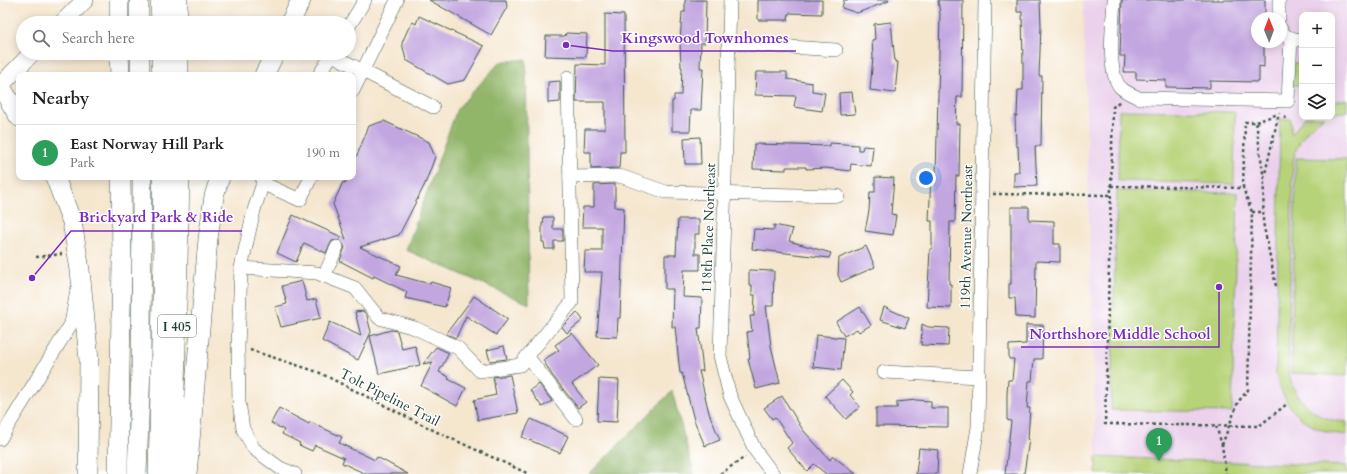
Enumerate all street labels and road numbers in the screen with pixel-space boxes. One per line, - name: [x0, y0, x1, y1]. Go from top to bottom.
- street label: 118th Place Northeast: [697, 162, 720, 293]
- street label: 119th Avenue Northeast: [956, 164, 977, 310]
- road number: I 405: [158, 315, 196, 337]
- street label: Tolt Pipeline Trail: [336, 364, 444, 431]

